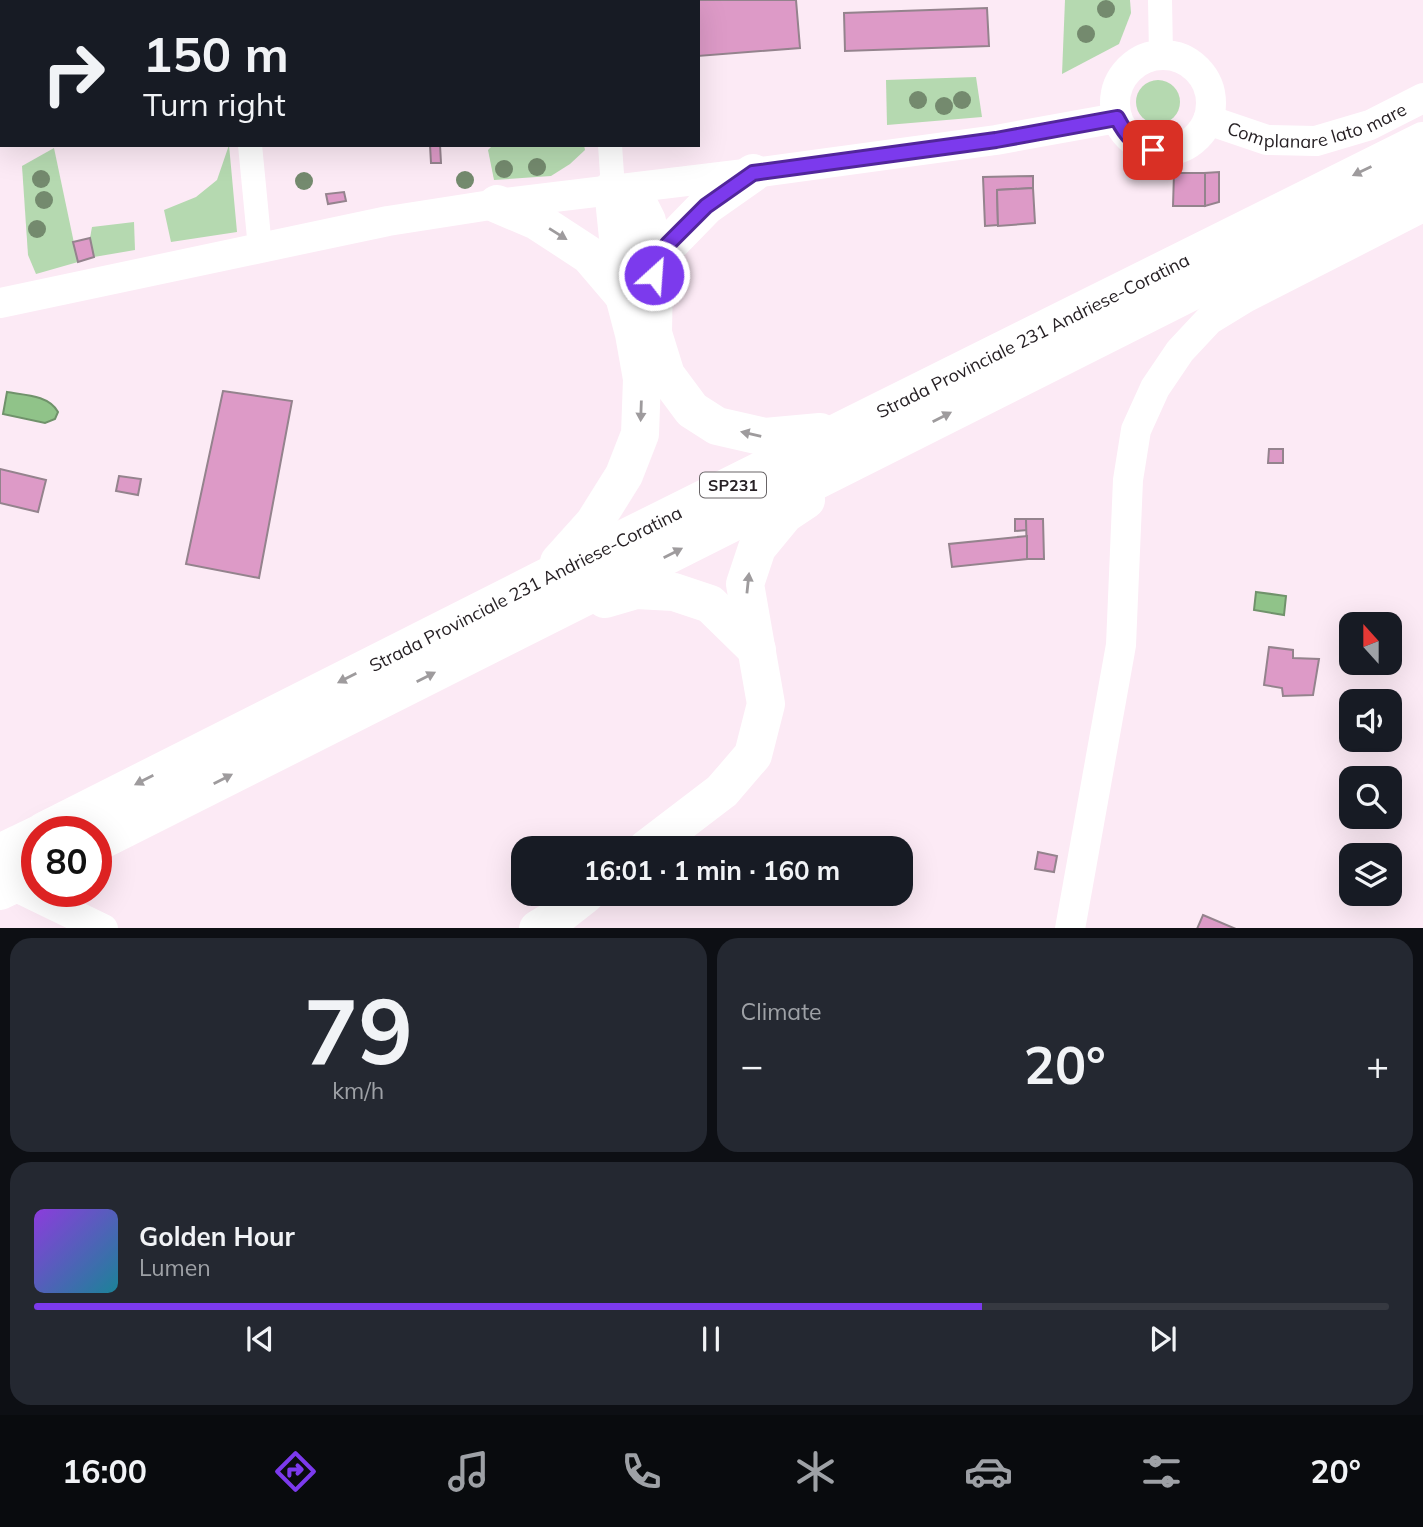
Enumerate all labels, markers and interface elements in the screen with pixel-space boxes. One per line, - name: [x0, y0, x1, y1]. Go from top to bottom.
- text: 150 m: [143, 23, 289, 84]
- icon: right: [28, 28, 119, 119]
- text: Turn right: [143, 84, 286, 124]
- street label: Complanare lato mare: [1225, 97, 1410, 153]
- pin: [1123, 120, 1183, 180]
- icon: arrive: [1134, 131, 1172, 169]
- one-way arrow: [1352, 166, 1372, 177]
- one-way arrow: [548, 228, 567, 241]
- position arrow: [617, 238, 691, 312]
- street label: Strada Provinciale 231 Andriese-Coratina: [872, 248, 1193, 423]
- one-way arrow: [635, 401, 646, 423]
- one-way arrow: [932, 411, 952, 422]
- one-way arrow: [740, 428, 762, 439]
- road number: SP231: [700, 472, 766, 498]
- street label: Strada Provinciale 231 Andriese-Coratina: [365, 500, 685, 676]
- one-way arrow: [663, 547, 683, 558]
- one-way arrow: [743, 572, 754, 594]
- north arrow: [1339, 612, 1402, 676]
- map controls: [1339, 612, 1402, 906]
- one-way arrow: [337, 672, 357, 683]
- one-way arrow: [416, 672, 436, 683]
- button: sound: [1339, 689, 1402, 752]
- button: search: [1339, 766, 1402, 829]
- one-way arrow: [213, 774, 233, 785]
- one-way arrow: [134, 775, 154, 786]
- speed limit sign: 80: [21, 816, 112, 907]
- button: layers: [1339, 843, 1402, 906]
- text: 16:01 · 1 min · 160 m: [584, 854, 840, 887]
- text: 79: [304, 973, 413, 1087]
- text: Climate: [741, 997, 822, 1026]
- text: 20°: [1024, 1032, 1106, 1097]
- text: −: [741, 1041, 763, 1089]
- text: +: [1366, 1041, 1389, 1089]
- text: km/h: [332, 1076, 384, 1105]
- text: Golden Hour: [139, 1220, 295, 1253]
- text: Lumen: [139, 1253, 211, 1282]
- icon: previous: [241, 1320, 279, 1358]
- icon: pause: [692, 1320, 730, 1358]
- icon: next: [1144, 1320, 1182, 1358]
- icon: directions: [271, 1447, 320, 1496]
- icon: music: [444, 1447, 493, 1496]
- icon: phone: [617, 1447, 666, 1496]
- icon: climate: [791, 1447, 840, 1496]
- icon: car: [964, 1447, 1013, 1496]
- icon: filters: [1137, 1447, 1186, 1496]
- text: 16:00: [62, 1451, 147, 1491]
- text: 20°: [1310, 1451, 1361, 1491]

